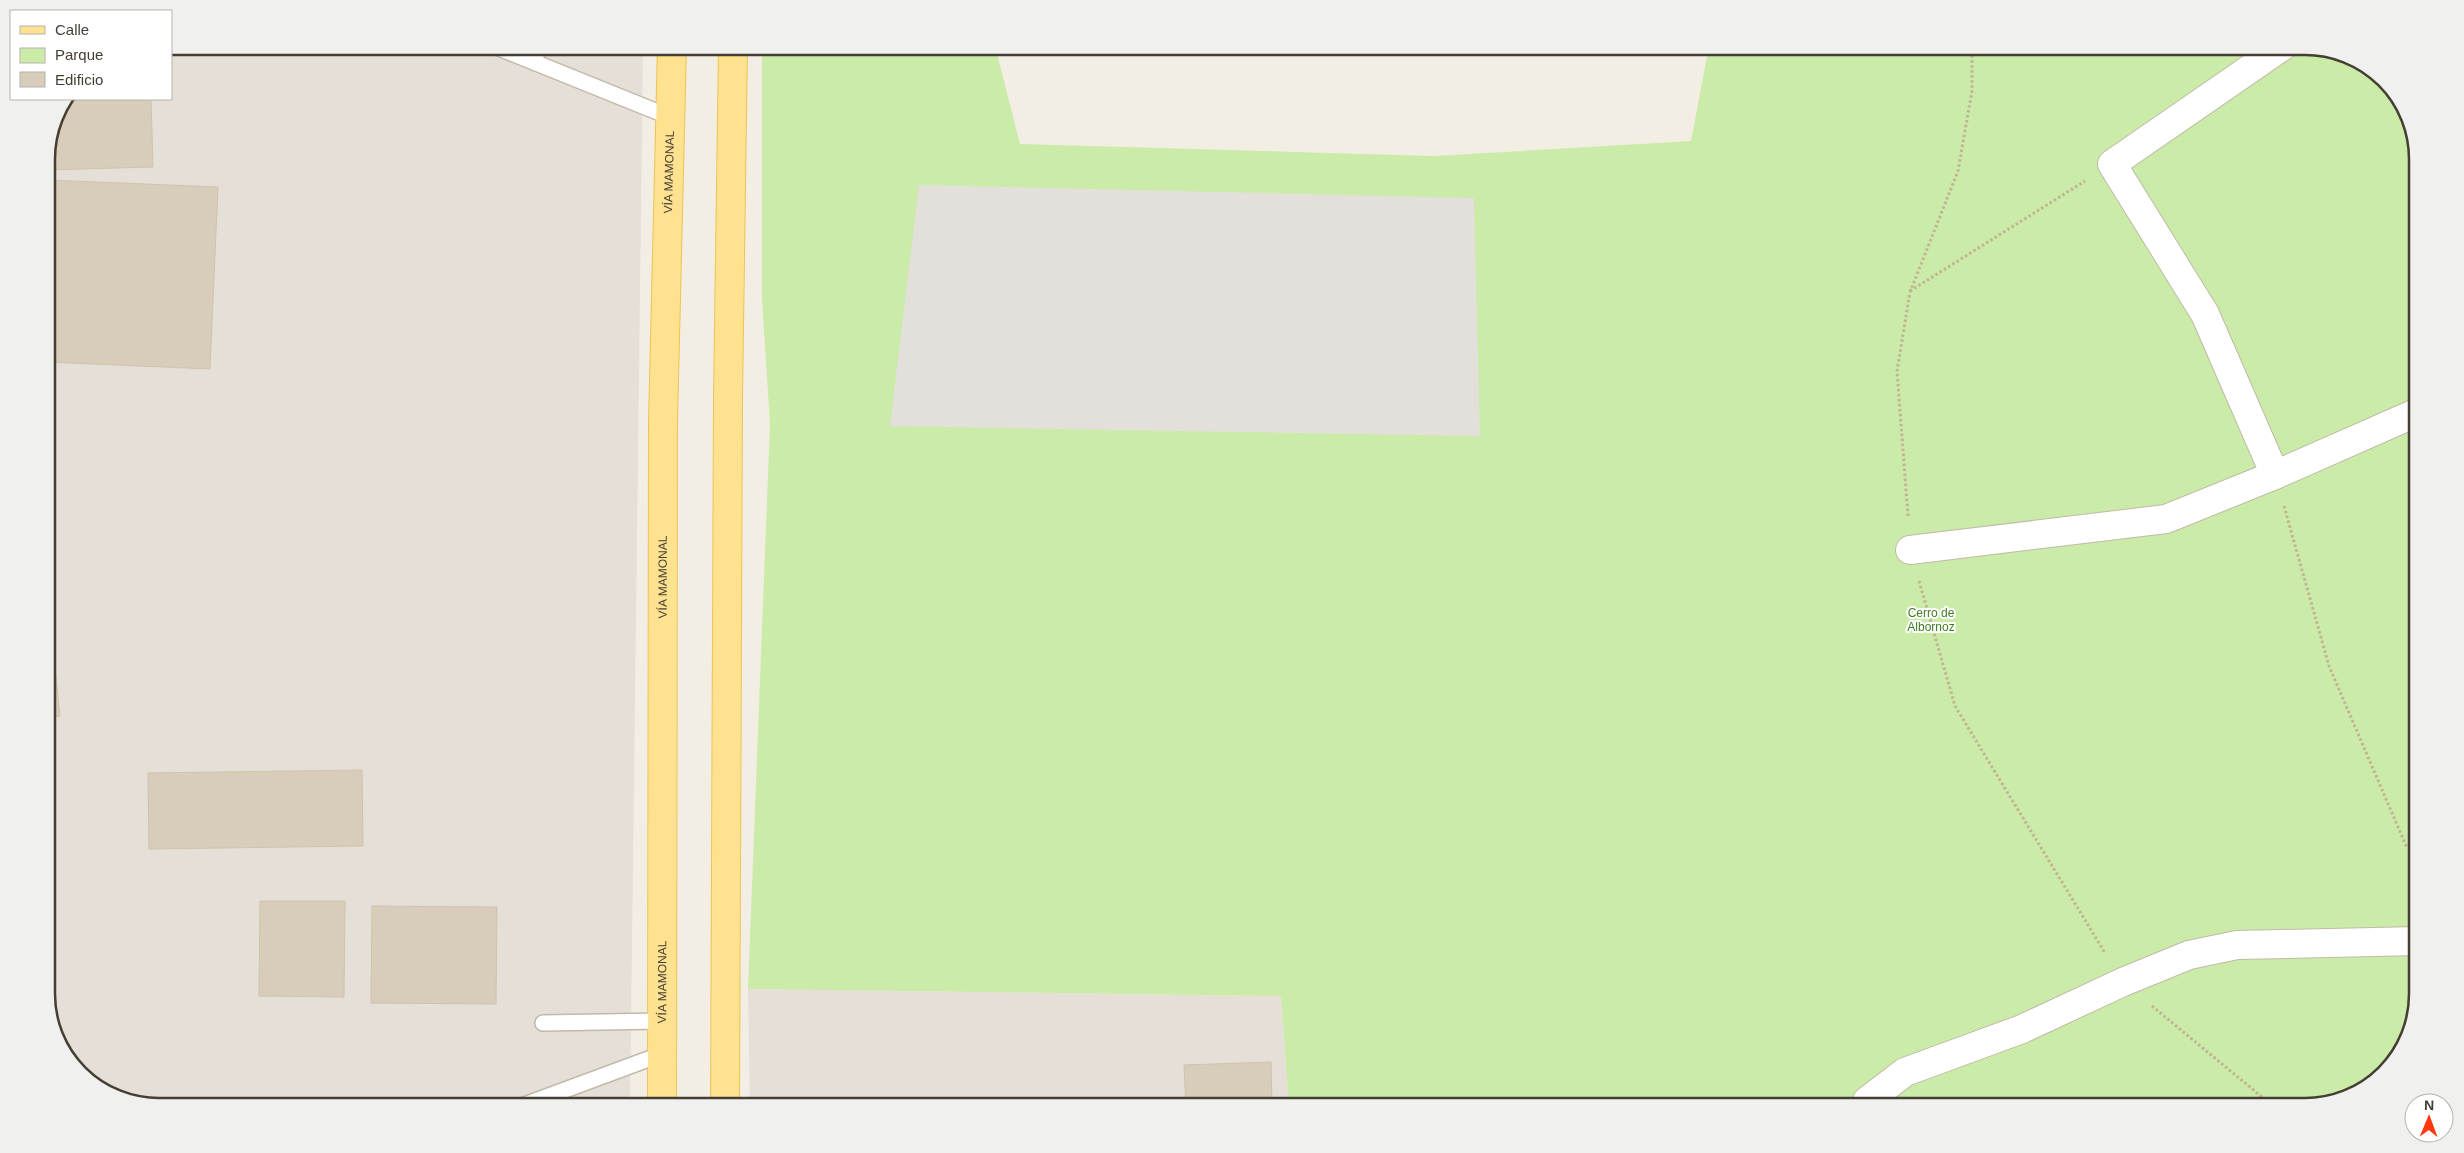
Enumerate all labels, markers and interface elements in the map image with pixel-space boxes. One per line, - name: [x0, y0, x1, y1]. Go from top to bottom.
- legend: [10, 10, 172, 100]
- text: Calle: [55, 21, 89, 38]
- text: Parque: [55, 46, 103, 63]
- text: Edificio: [55, 71, 103, 88]
- street label: VÍA MAMONAL: [660, 130, 677, 214]
- street label: VÍA MAMONAL: [655, 535, 670, 618]
- park label: Cerro de Albornoz: [1907, 606, 1955, 634]
- street label: VÍA MAMONAL: [654, 940, 669, 1023]
- north arrow: [2404, 1093, 2454, 1143]
- text: N: [2424, 1097, 2434, 1113]

